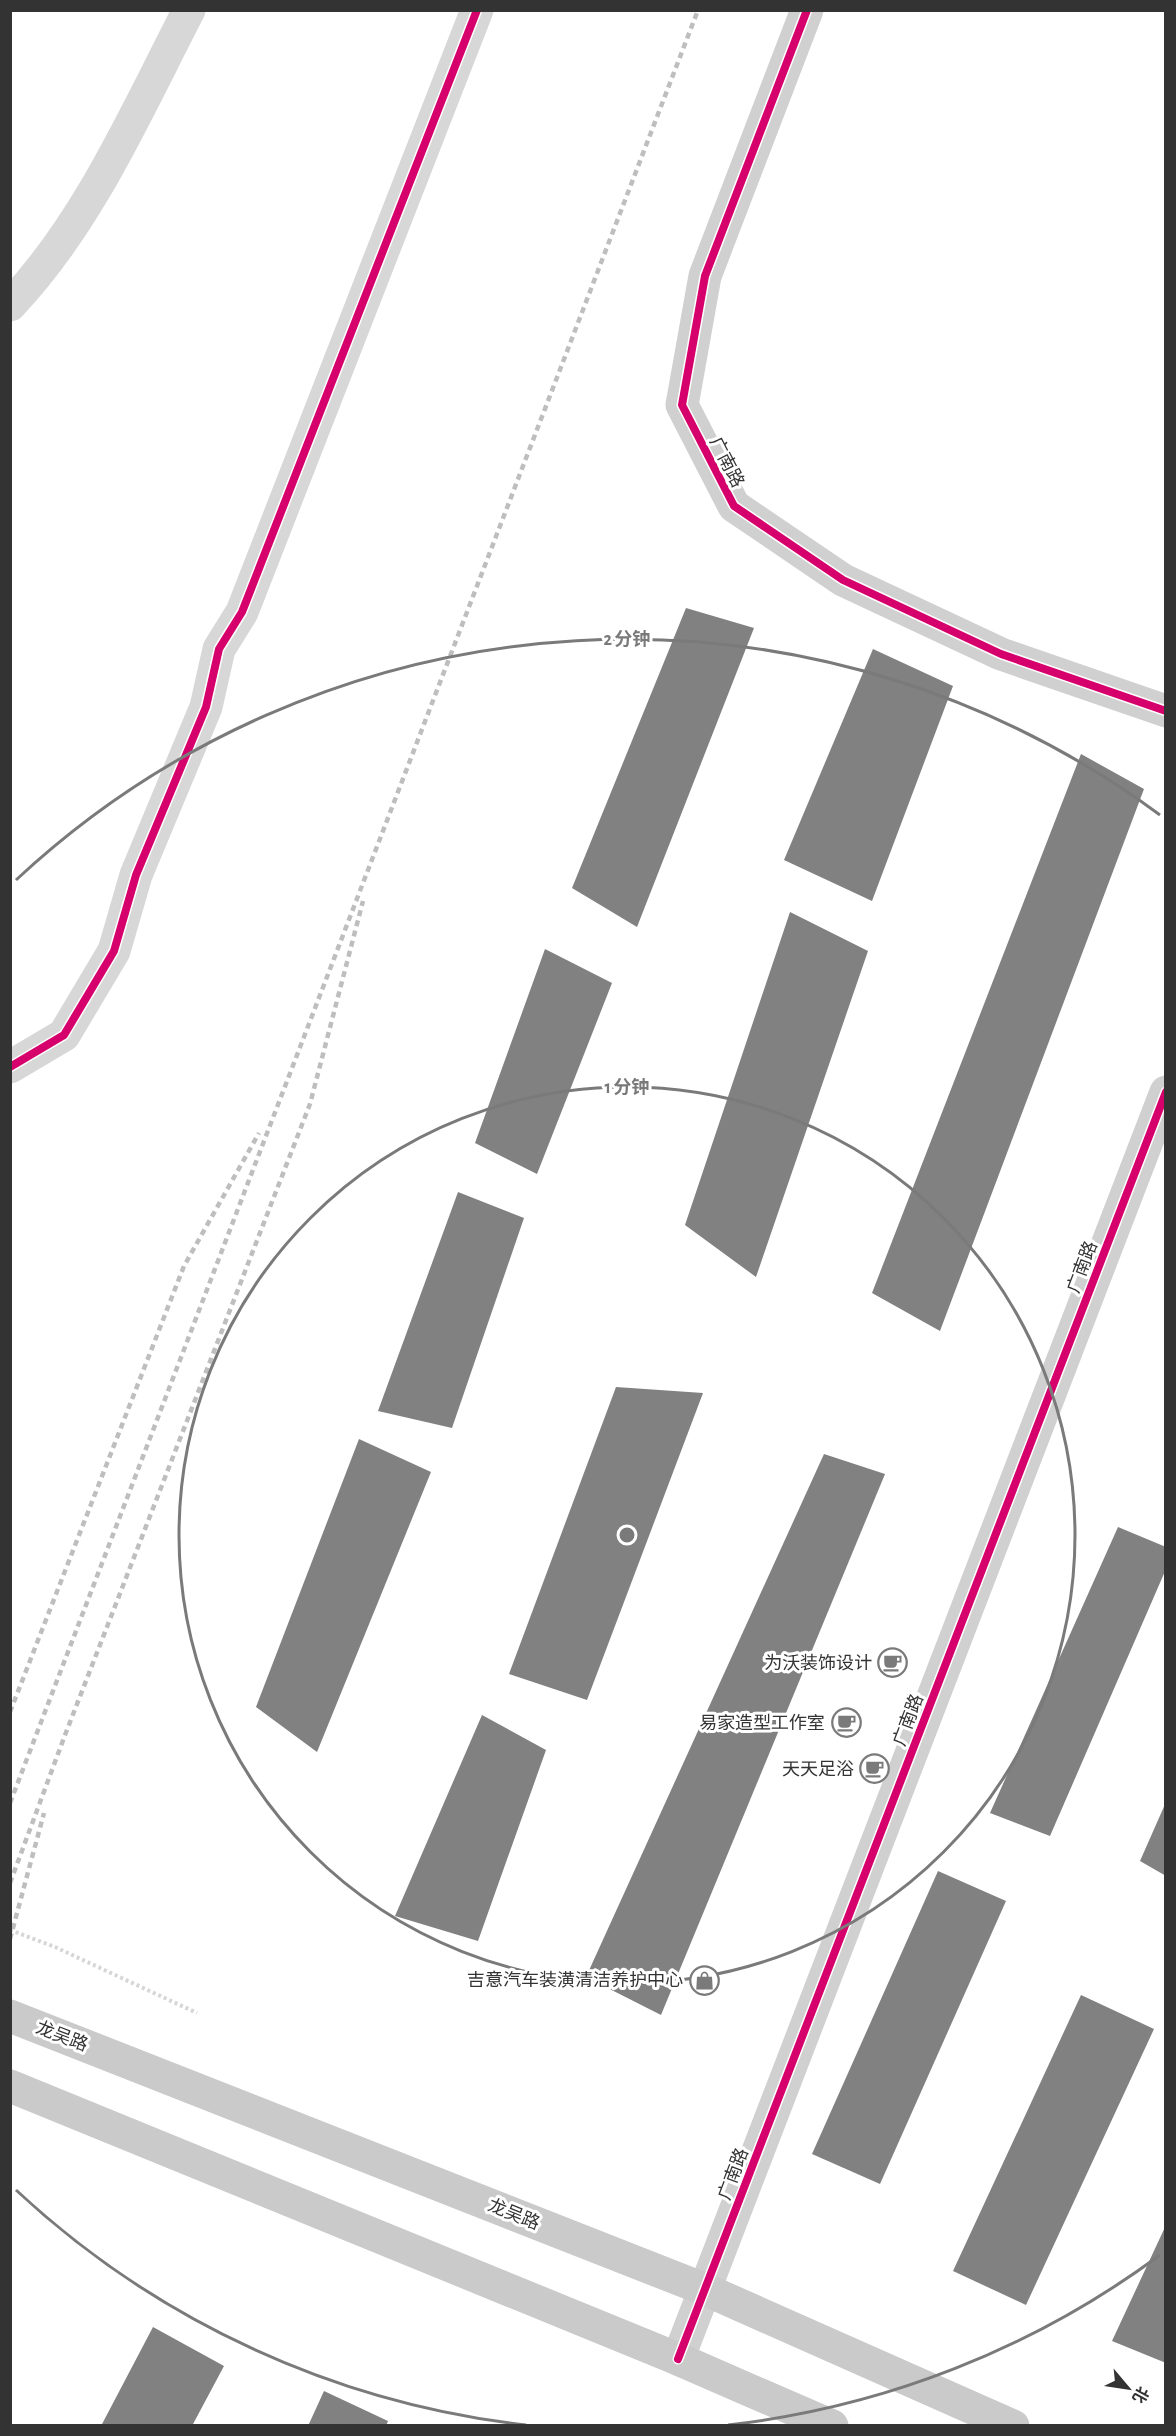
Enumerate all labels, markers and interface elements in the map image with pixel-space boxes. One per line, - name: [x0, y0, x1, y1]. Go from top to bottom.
- street label: 广南路: [706, 433, 748, 491]
- text: 2 分钟: [603, 629, 651, 649]
- text: 1 分钟: [604, 1077, 650, 1097]
- street label: 广南路: [1063, 1238, 1101, 1296]
- centre of rings: [617, 1525, 637, 1545]
- cafe icon: 为沃装饰设计: [877, 1647, 909, 1679]
- place label: 为沃装饰设计: [764, 1653, 872, 1673]
- street label: 广南路: [889, 1691, 927, 1749]
- cafe icon: 易家造型工作室: [830, 1707, 862, 1739]
- place label: 易家造型工作室: [699, 1713, 825, 1733]
- cafe icon: 天天足浴: [859, 1753, 891, 1785]
- place label: 天天足浴: [782, 1760, 854, 1779]
- shop icon: 吉意汽车装潢清洁养护中心: [688, 1964, 720, 1996]
- place label: 吉意汽车装潢清洁养护中心: [467, 1970, 683, 1990]
- street label: 龙吴路: [33, 2017, 91, 2055]
- street label: 广南路: [714, 2145, 752, 2203]
- street label: 龙吴路: [485, 2195, 543, 2233]
- north arrow: [1098, 2358, 1158, 2418]
- text: 北: [1129, 2384, 1152, 2406]

